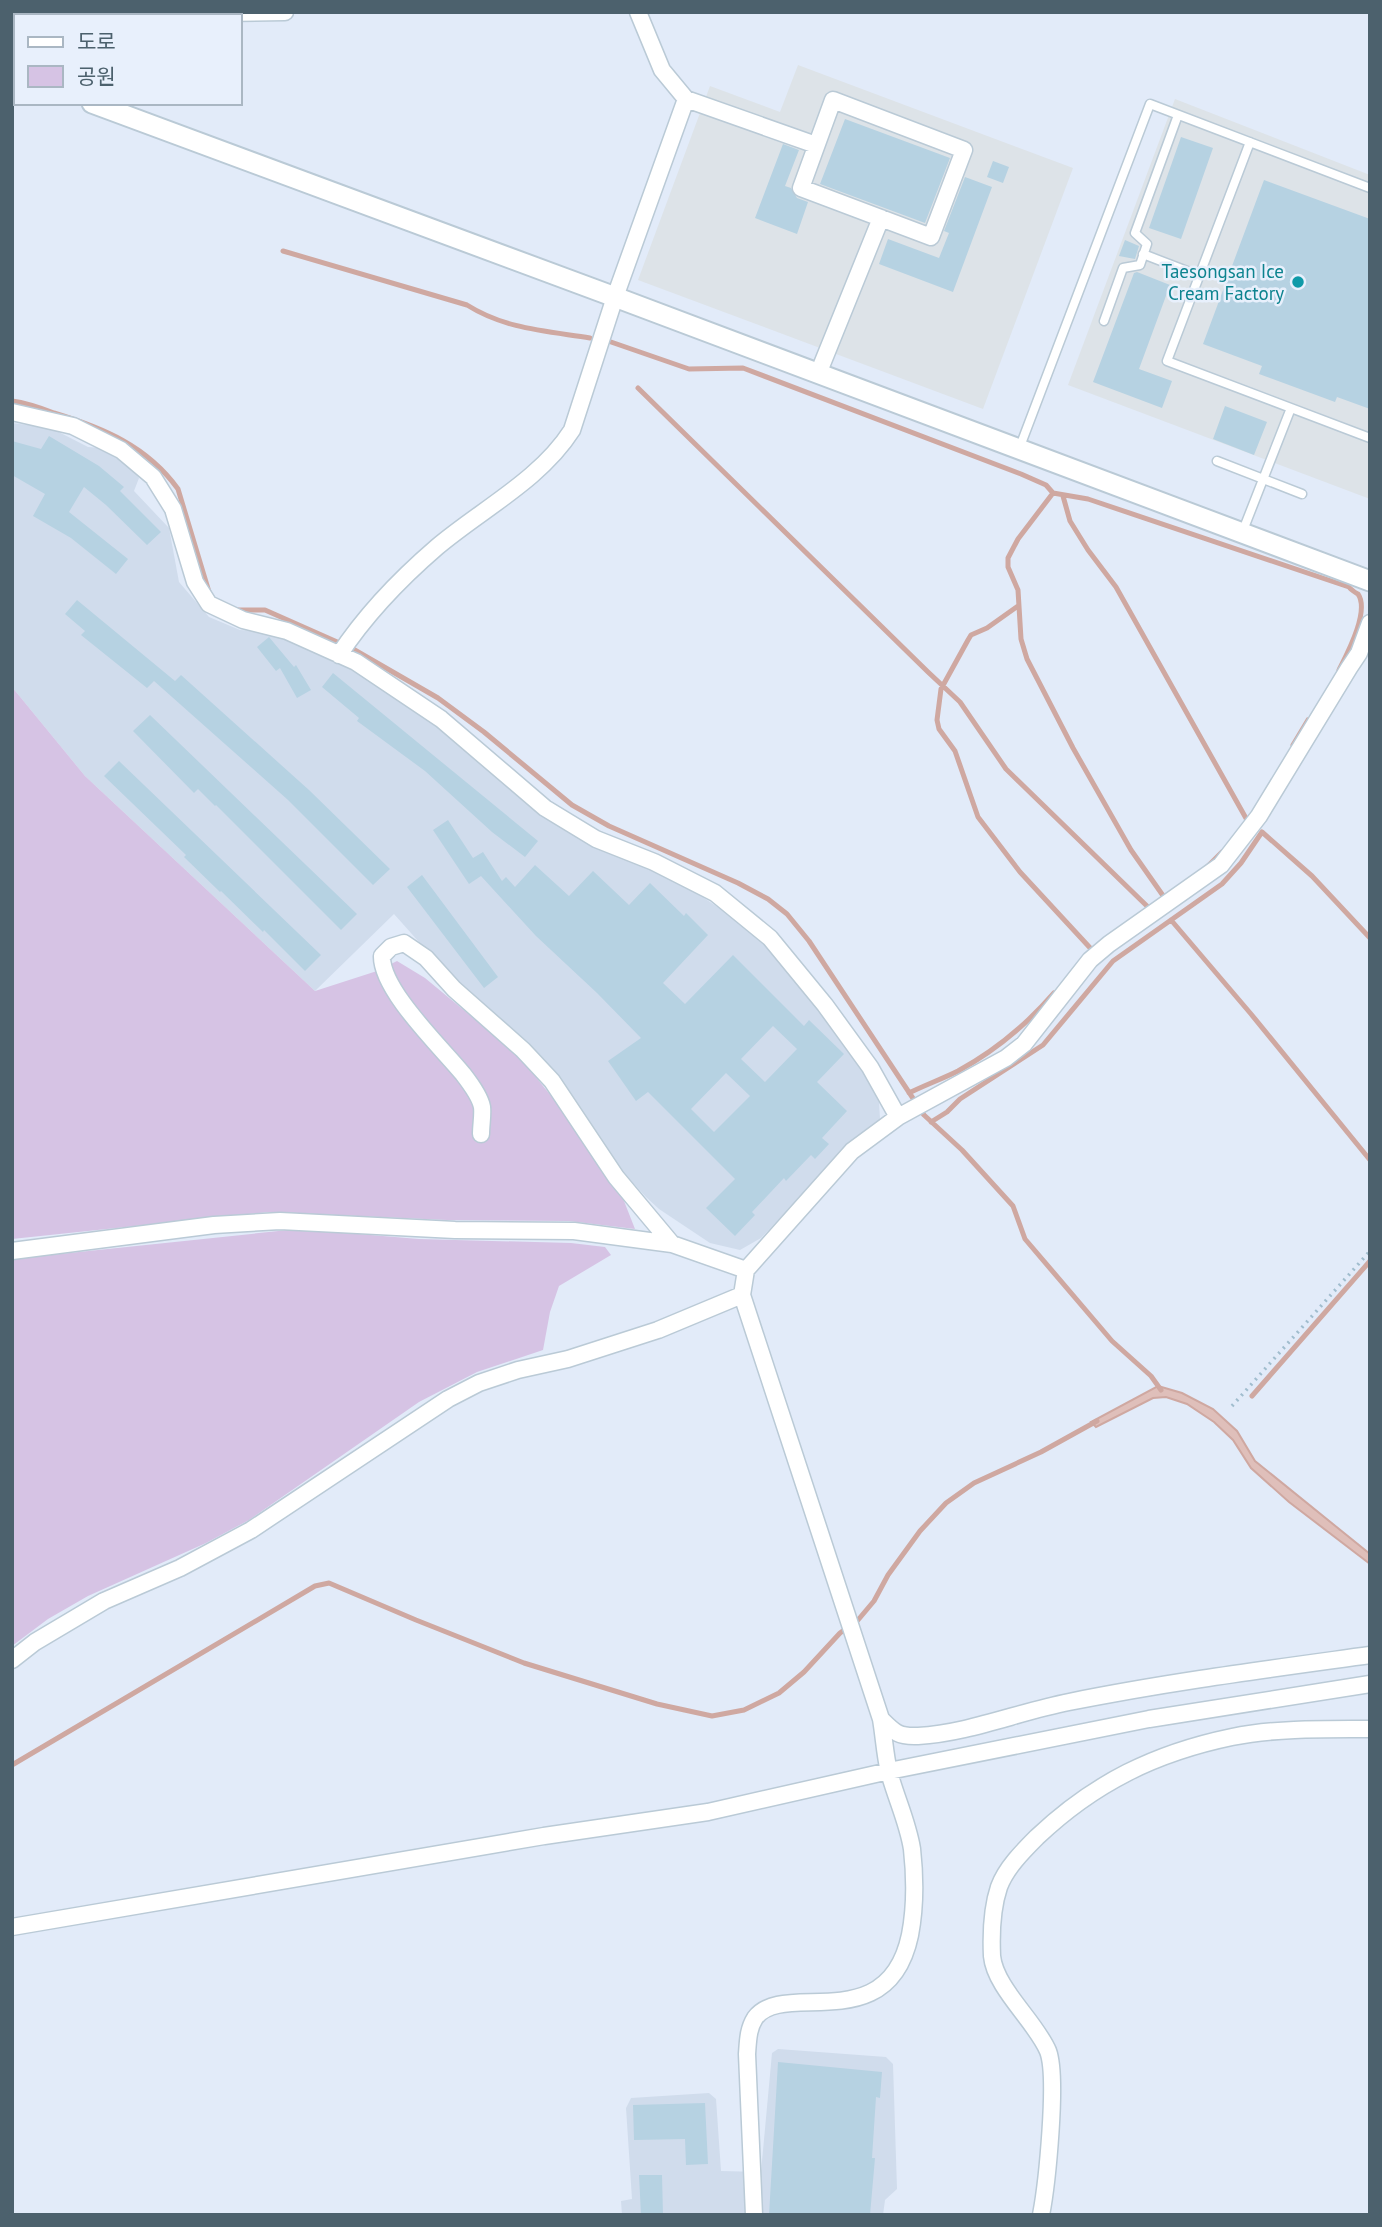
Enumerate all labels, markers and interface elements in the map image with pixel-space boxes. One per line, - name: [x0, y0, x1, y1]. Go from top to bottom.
- legend: [14, 14, 242, 105]
- text: 도로: [77, 28, 116, 55]
- text: 공원: [77, 63, 116, 90]
- place label: Taesongsan Ice Cream Factory: [1161, 259, 1284, 305]
- marker: Taesongsan Ice Cream Factory: [1290, 274, 1306, 290]

